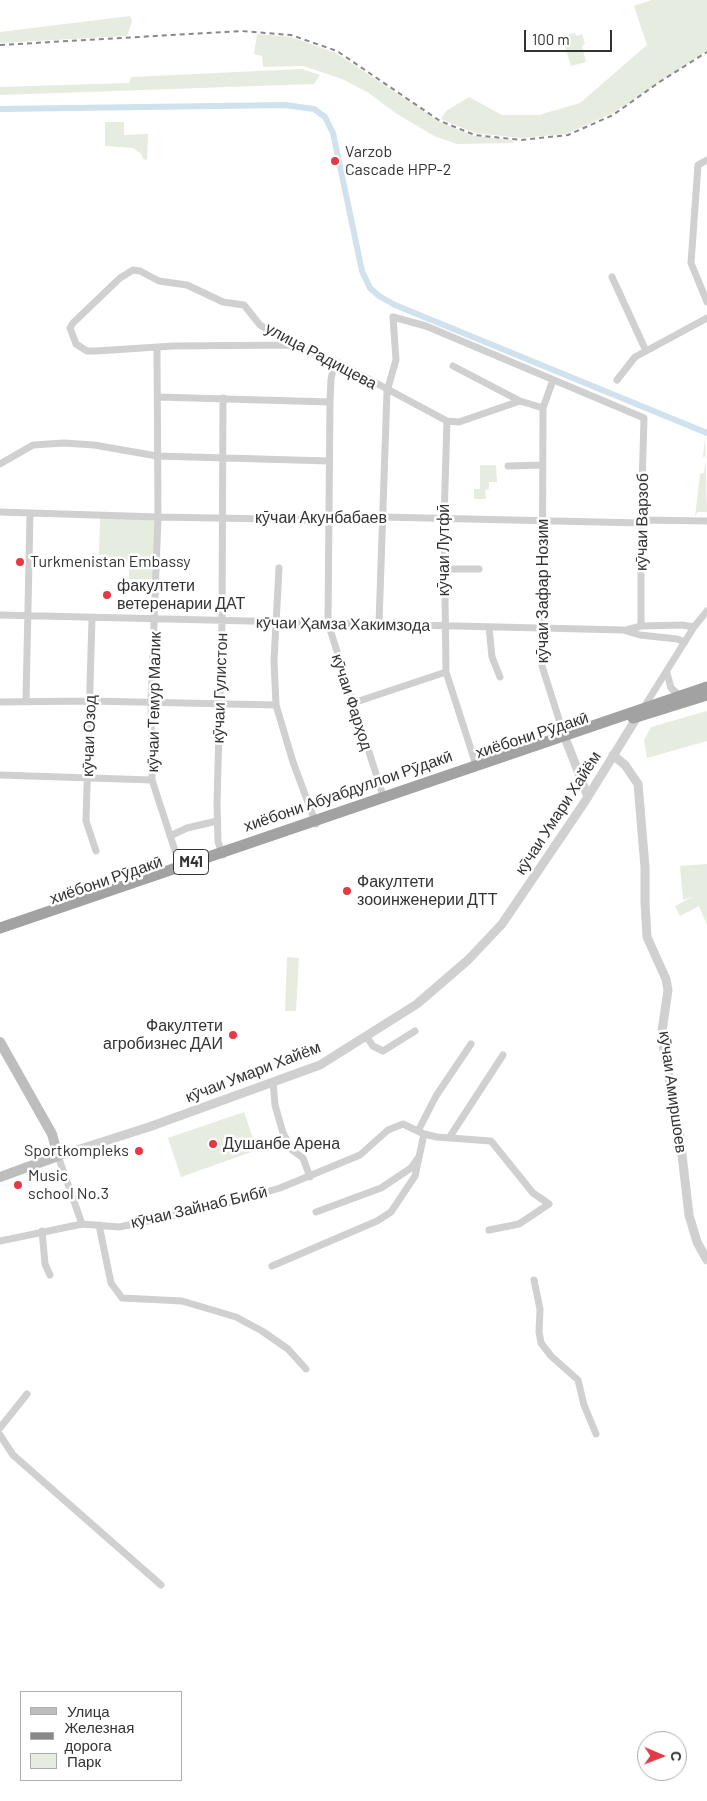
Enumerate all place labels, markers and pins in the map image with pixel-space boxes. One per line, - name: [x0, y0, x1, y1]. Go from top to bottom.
- place label: Varzob Cascade HPP-2: [345, 142, 451, 180]
- marker: Varzob Cascade HPP-2: [329, 155, 341, 167]
- place label: Turkmenistan Embassy: [30, 552, 191, 572]
- marker: Turkmenistan Embassy: [14, 556, 26, 568]
- place label: факултети ветеренарии ДАТ: [117, 576, 245, 614]
- marker: факултети ветеренарии ДАТ: [101, 589, 113, 601]
- place label: Факултети зооинженерии ДТТ: [357, 872, 497, 910]
- marker: Факултети зооинженерии ДТТ: [341, 885, 353, 897]
- place label: Факултети агробизнес ДАИ: [103, 1016, 223, 1054]
- marker: Факултети агробизнес ДАИ: [227, 1029, 239, 1041]
- place label: Душанбе Арена: [223, 1134, 340, 1154]
- marker: Душанбе Арена: [207, 1138, 219, 1150]
- place label: Sportkompleks: [24, 1141, 129, 1161]
- marker: Sportkompleks: [133, 1145, 145, 1157]
- place label: Music school No.3: [28, 1166, 109, 1204]
- marker: Music school No.3: [12, 1179, 24, 1191]

